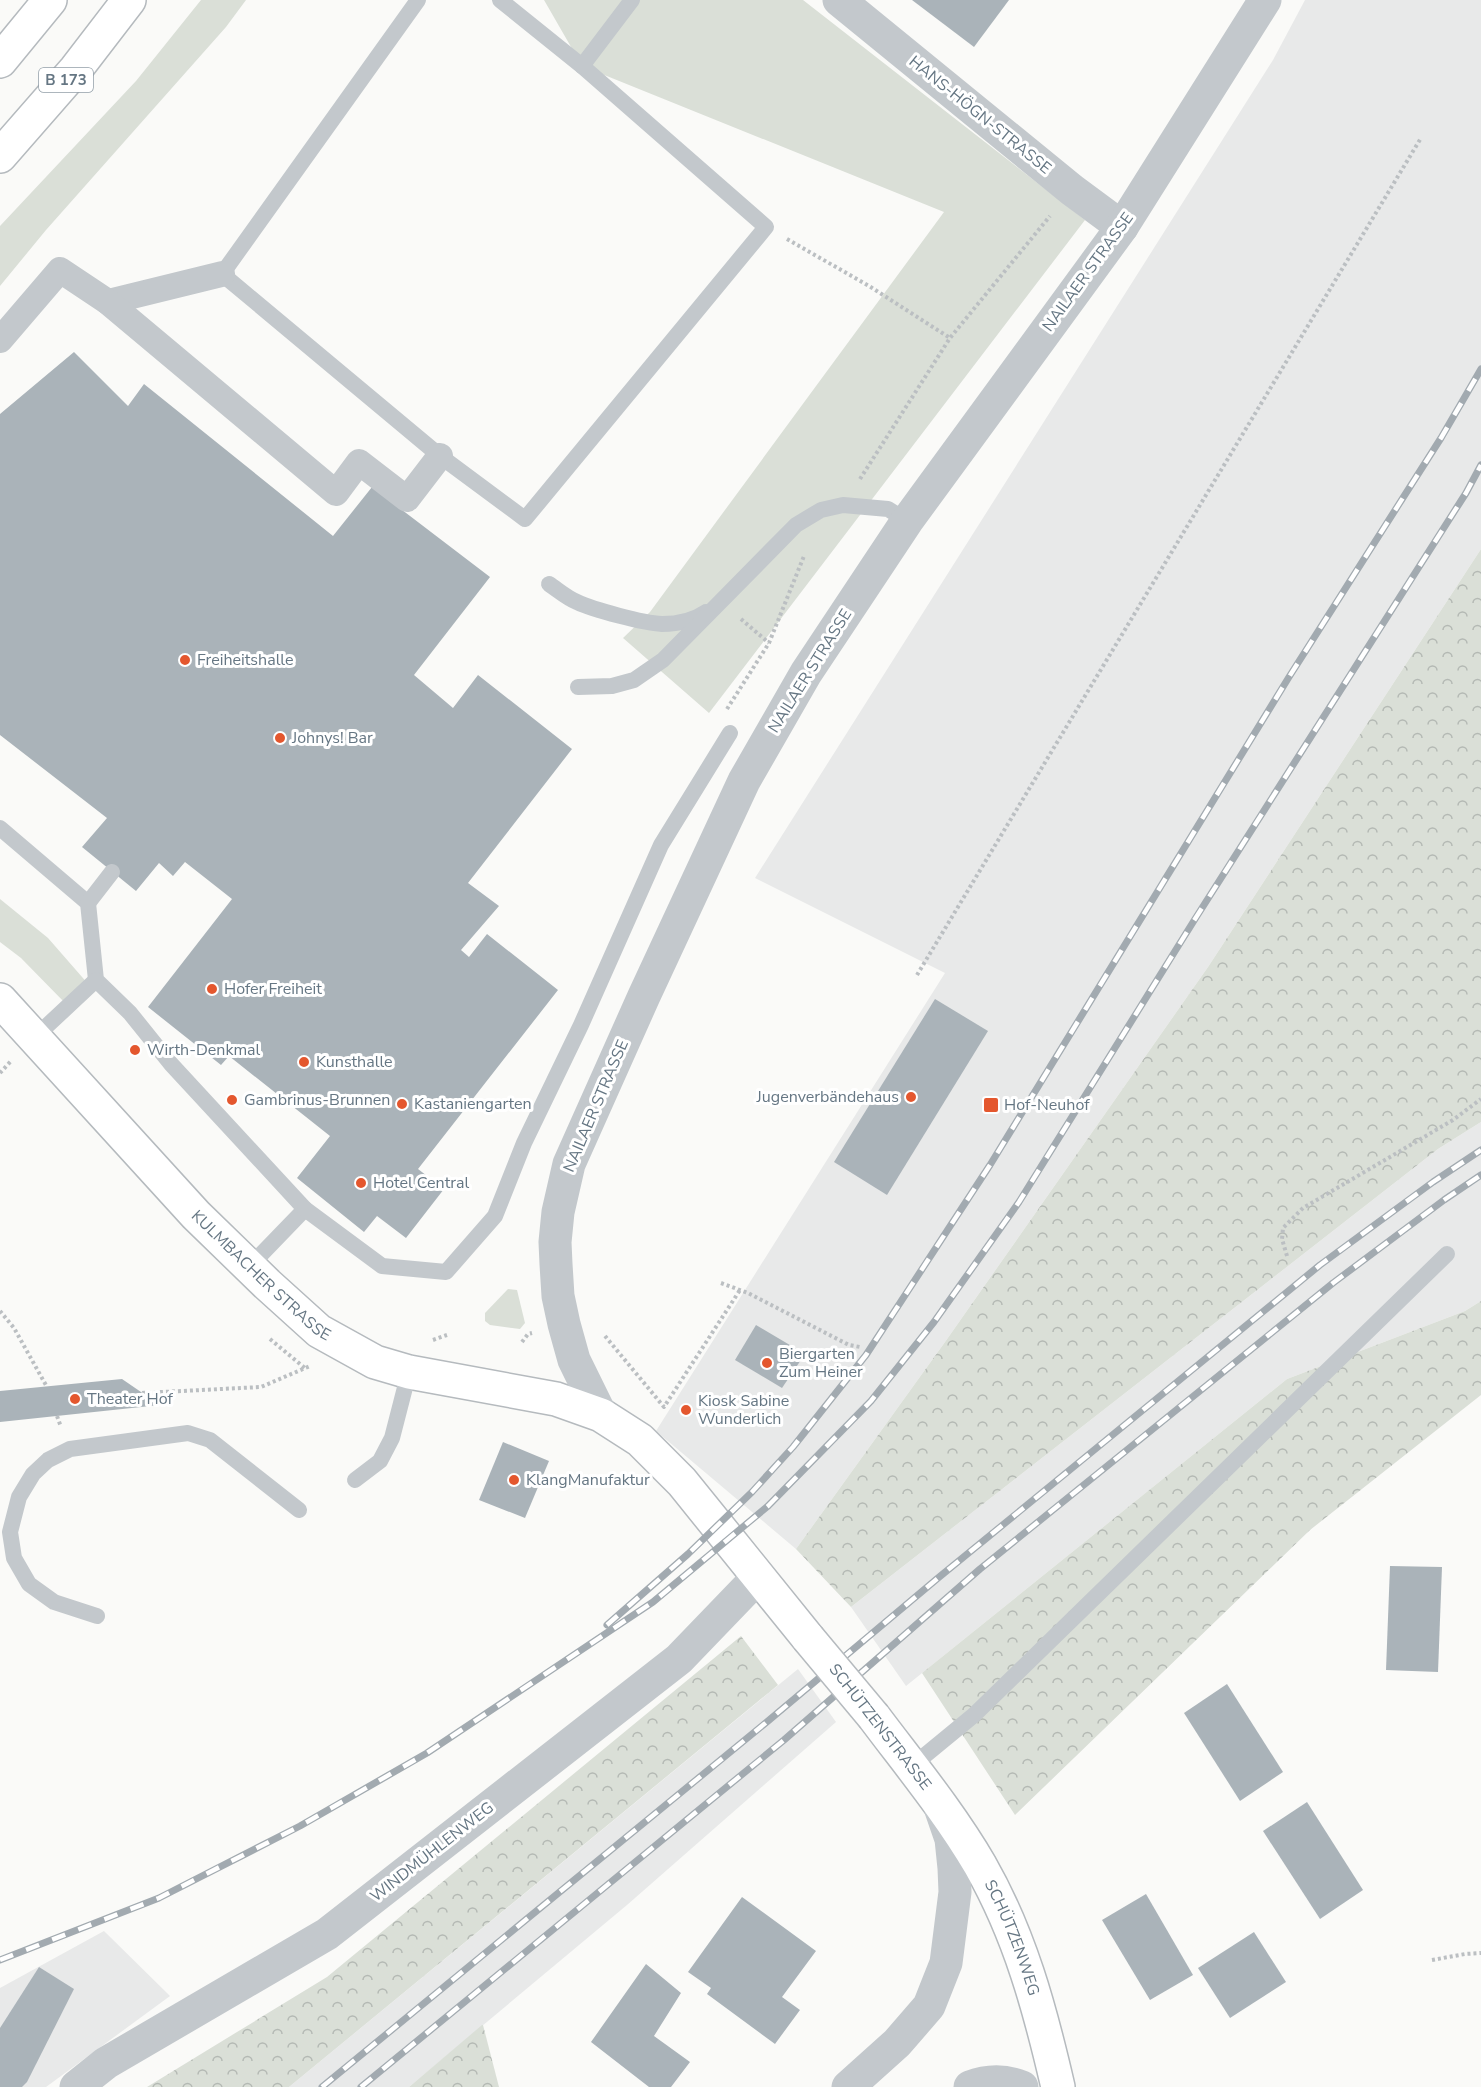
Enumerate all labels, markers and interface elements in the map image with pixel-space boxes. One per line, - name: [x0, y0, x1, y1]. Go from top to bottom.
- street label: HANS-HÖGN-STRASSE: [904, 51, 1056, 179]
- road number: B 173: [39, 68, 93, 92]
- street label: NAILAER STRASSE: [1037, 208, 1139, 336]
- street label: NAILAER STRASSE: [763, 605, 857, 737]
- place label: Freiheitshalle: [197, 649, 294, 671]
- marker: Freiheitshalle: [178, 653, 192, 667]
- place label: Johnys! Bar: [291, 727, 373, 749]
- marker: Johnys! Bar: [273, 731, 287, 745]
- place label: Hofer Freiheit: [224, 978, 322, 1000]
- marker: Hofer Freiheit: [205, 982, 219, 996]
- street label: NAILAER STRASSE: [558, 1036, 634, 1176]
- place label: Wirth-Denkmal: [147, 1039, 261, 1061]
- marker: Wirth-Denkmal: [128, 1043, 142, 1057]
- place label: Kunsthalle: [316, 1051, 393, 1073]
- marker: Kunsthalle: [297, 1055, 311, 1069]
- place label: Jugenverbändehaus: [756, 1086, 899, 1108]
- place label: Gambrinus-Brunnen: [244, 1089, 390, 1111]
- marker: Jugenverbändehaus: [904, 1090, 918, 1104]
- marker: Gambrinus-Brunnen: [225, 1093, 239, 1107]
- place label: Kastaniengarten: [414, 1093, 532, 1115]
- place label: Hof-Neuhof: [1004, 1094, 1090, 1116]
- marker: Hof-Neuhof: [982, 1096, 1000, 1114]
- marker: Kastaniengarten: [395, 1097, 409, 1111]
- place label: Hotel Central: [373, 1172, 469, 1194]
- marker: Hotel Central: [354, 1176, 368, 1190]
- street label: KULMBACHER STRASSE: [186, 1205, 335, 1346]
- place label: Biergarten Zum Heiner: [779, 1343, 863, 1383]
- marker: Biergarten Zum Heiner: [760, 1356, 774, 1370]
- place label: Theater Hof: [87, 1388, 174, 1410]
- place label: Kiosk Sabine Wunderlich: [698, 1390, 789, 1430]
- marker: Theater Hof: [68, 1392, 82, 1406]
- marker: Kiosk Sabine Wunderlich: [679, 1403, 693, 1417]
- place label: KlangManufaktur: [526, 1469, 650, 1491]
- marker: KlangManufaktur: [507, 1473, 521, 1487]
- street label: SCHÜTZENSTRASSE: [824, 1659, 936, 1795]
- street label: WINDMÜHLENWEG: [366, 1797, 498, 1907]
- street label: SCHÜTZENWEG: [979, 1876, 1045, 1999]

